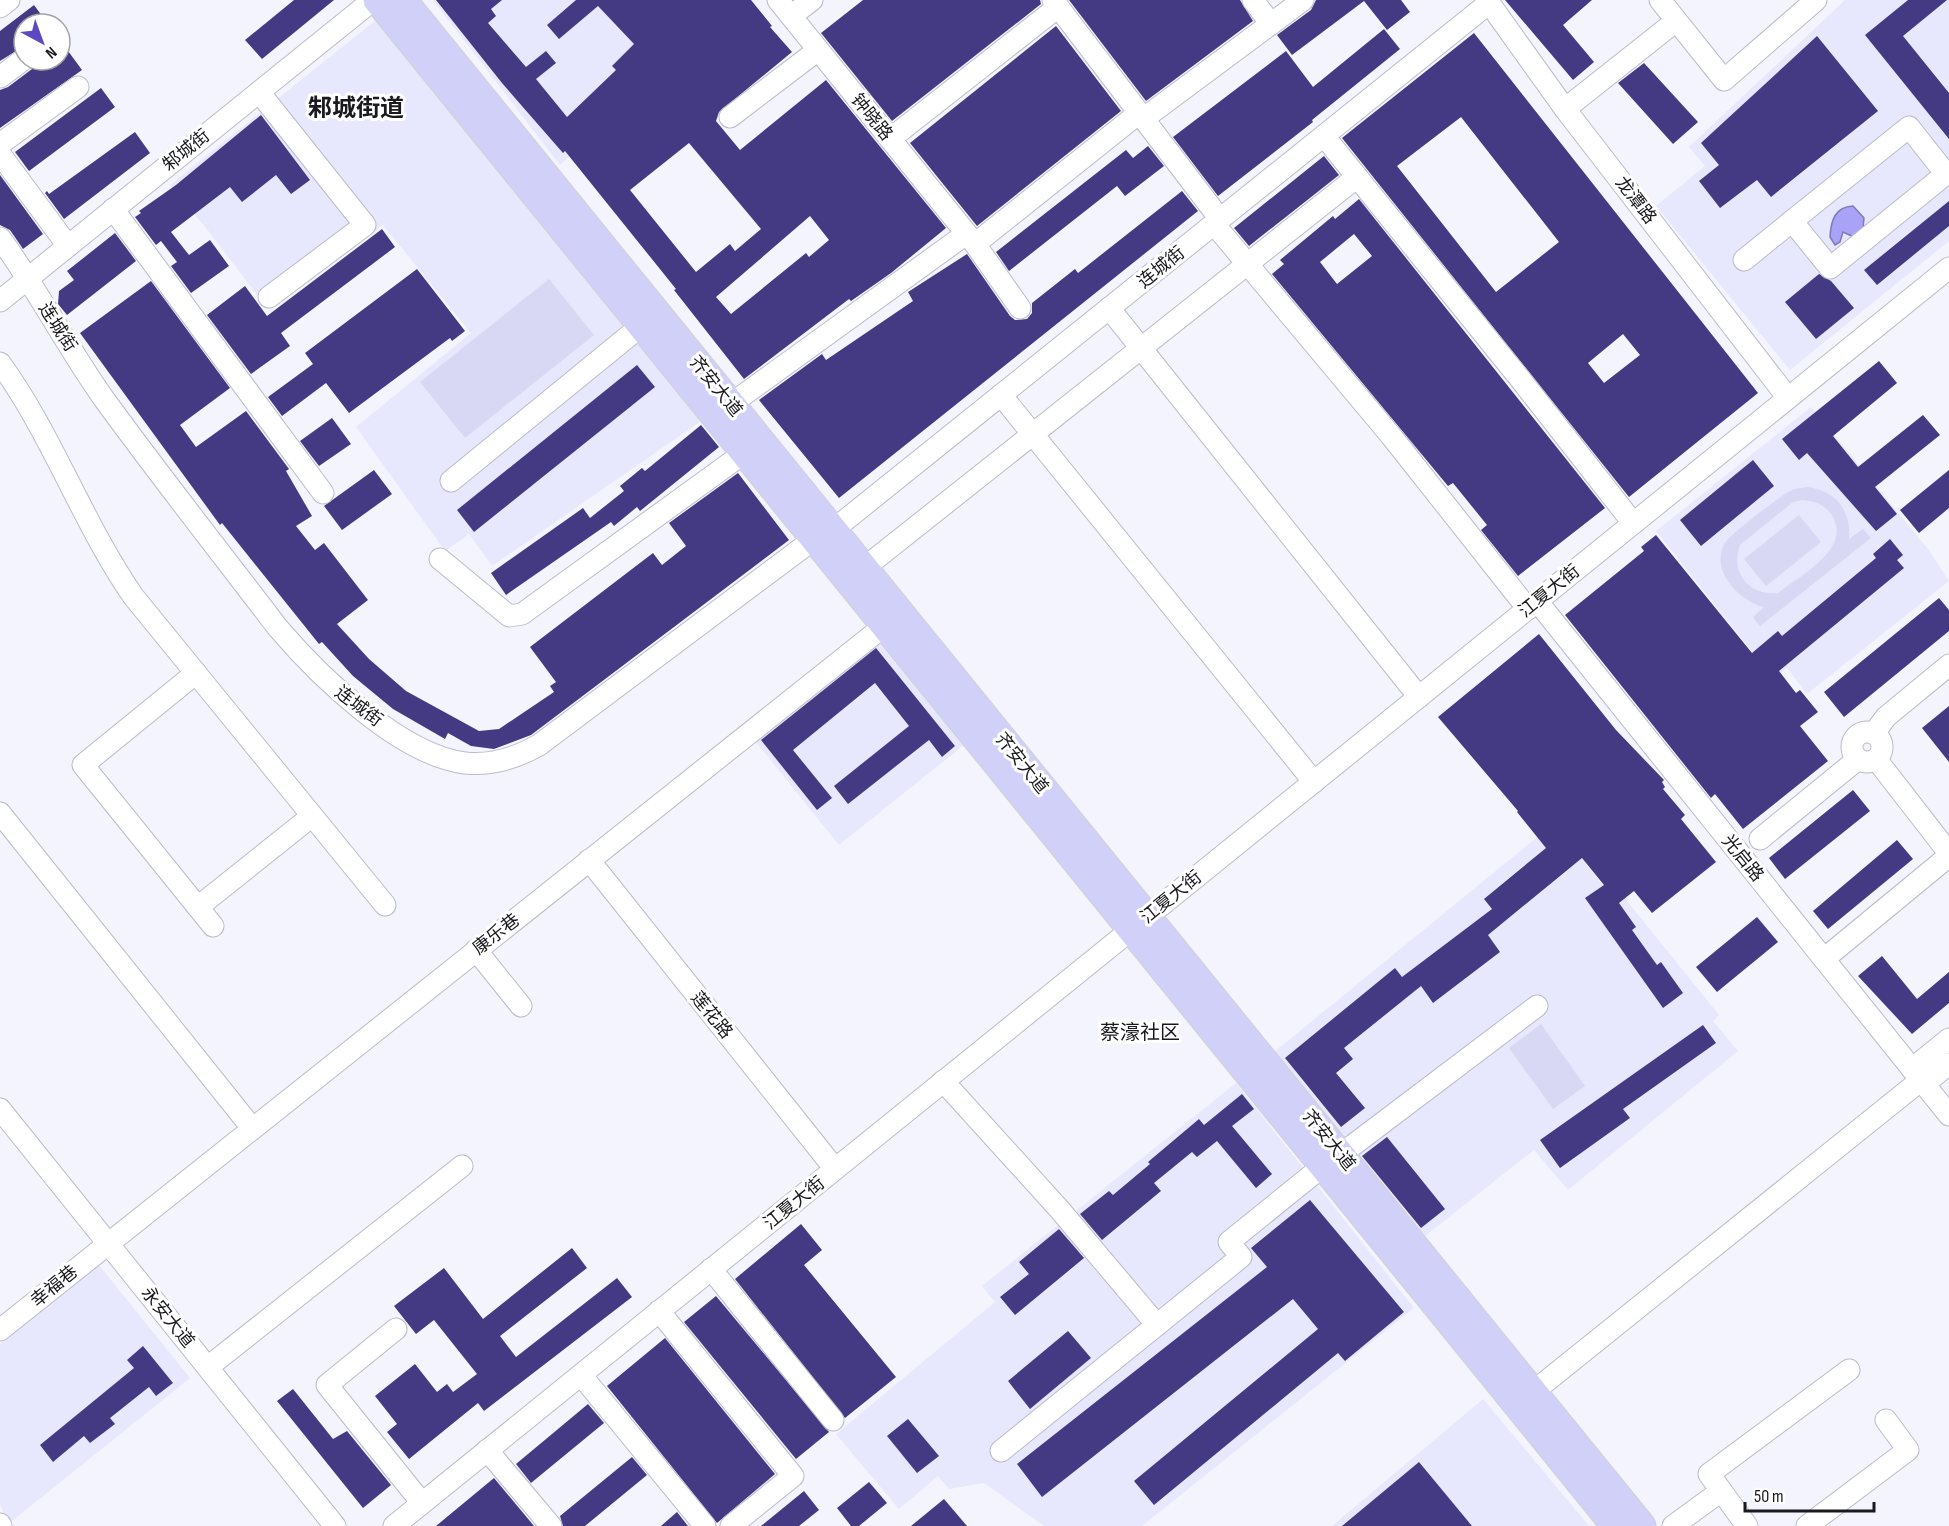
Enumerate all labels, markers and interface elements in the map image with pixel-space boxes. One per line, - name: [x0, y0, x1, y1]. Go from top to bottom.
- north arrow: [12, 12, 72, 72]
- text: N: [41, 42, 60, 62]
- street label: 钟晓路: [846, 90, 897, 145]
- district label: 邾城街道: [308, 94, 404, 123]
- street label: 邾城街: [159, 125, 214, 176]
- street label: 龙潭路: [1611, 173, 1661, 228]
- street label: 连城街: [1134, 242, 1189, 293]
- street label: 连城街: [34, 299, 81, 356]
- street label: 齐安大道: [685, 352, 746, 421]
- street label: 江夏大街: [1515, 561, 1584, 622]
- street label: 连城街: [331, 682, 387, 731]
- street label: 齐安大道: [991, 729, 1052, 798]
- street label: 光启路: [1717, 831, 1768, 886]
- street label: 江夏大街: [1137, 867, 1206, 928]
- street label: 康乐巷: [469, 909, 524, 959]
- street label: 莲花路: [686, 988, 737, 1043]
- district label: 蔡濠社区: [1100, 1021, 1180, 1045]
- street label: 齐安大道: [1298, 1106, 1359, 1175]
- street label: 江夏大街: [760, 1173, 829, 1234]
- street label: 幸福巷: [27, 1261, 82, 1312]
- street label: 永安大道: [137, 1283, 198, 1352]
- scale bar: [1745, 1475, 1874, 1513]
- text: 50 m: [1754, 1486, 1784, 1507]

